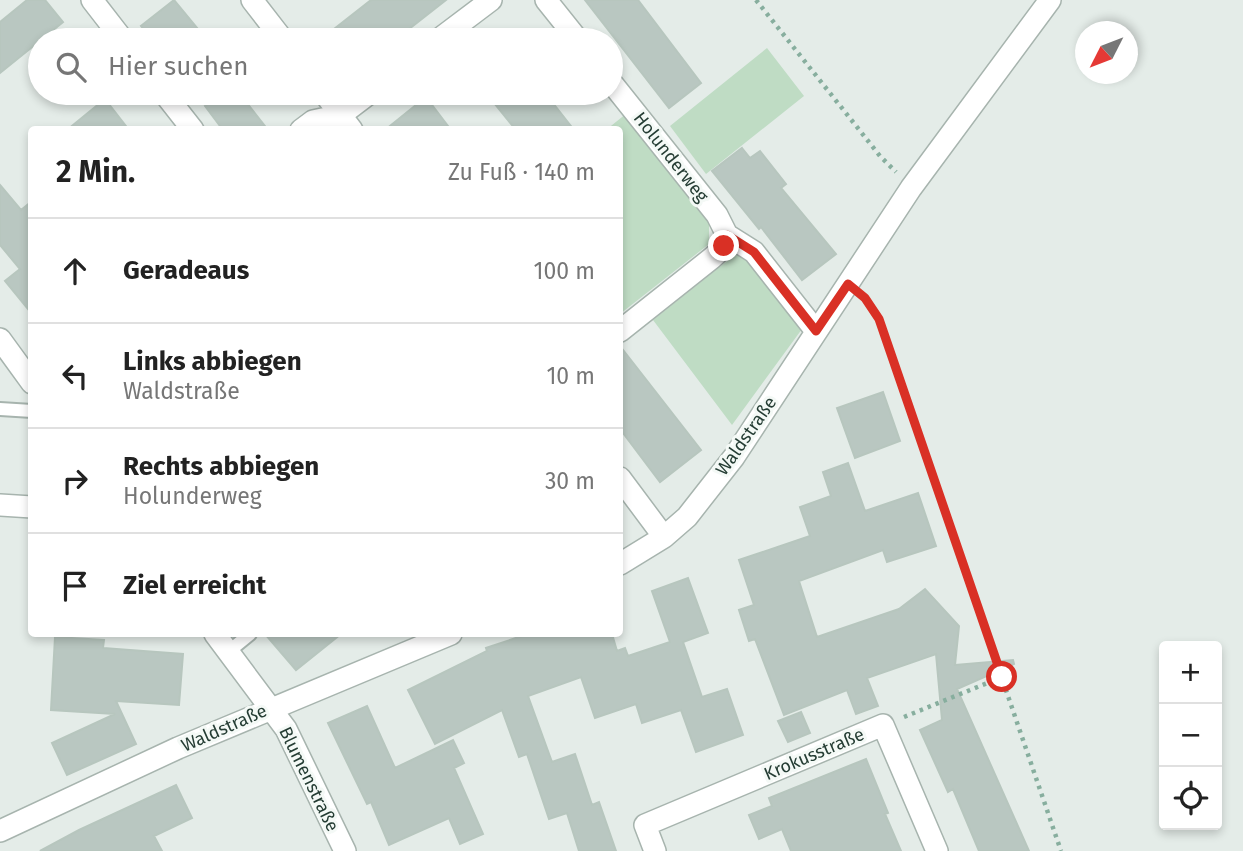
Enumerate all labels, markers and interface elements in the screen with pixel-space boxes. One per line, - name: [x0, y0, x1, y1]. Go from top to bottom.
- north arrow: [1075, 21, 1138, 84]
- search box: [28, 28, 623, 105]
- icon: search: [52, 48, 90, 86]
- text: Hier suchen: [108, 51, 248, 82]
- street label: Holunderweg: [629, 107, 714, 207]
- text: 2 Min.: [56, 154, 135, 190]
- text: Zu Fuß · 140 m: [448, 158, 595, 186]
- route end: [708, 230, 739, 261]
- icon: ahead: [56, 252, 94, 290]
- text: Geradeaus: [123, 255, 249, 286]
- text: 100 m: [534, 257, 595, 285]
- text: Links abbiegen: [123, 346, 302, 377]
- icon: left: [56, 357, 94, 395]
- text: 10 m: [546, 362, 595, 390]
- text: Waldstraße: [123, 377, 240, 405]
- street label: Waldstraße: [711, 392, 781, 480]
- text: Rechts abbiegen: [123, 451, 319, 482]
- icon: right: [56, 462, 94, 500]
- text: 30 m: [545, 467, 595, 495]
- text: Holunderweg: [123, 482, 262, 510]
- icon: arrive: [56, 567, 94, 605]
- text: Ziel erreicht: [123, 570, 266, 601]
- map controls: [1159, 641, 1222, 830]
- button: +: [1159, 641, 1222, 704]
- route start: [986, 661, 1017, 692]
- street label: Waldstraße: [178, 699, 270, 757]
- button: −: [1159, 704, 1222, 767]
- street label: Blumenstraße: [274, 723, 344, 835]
- street label: Krokusstraße: [761, 723, 867, 785]
- button: locate: [1159, 767, 1222, 830]

